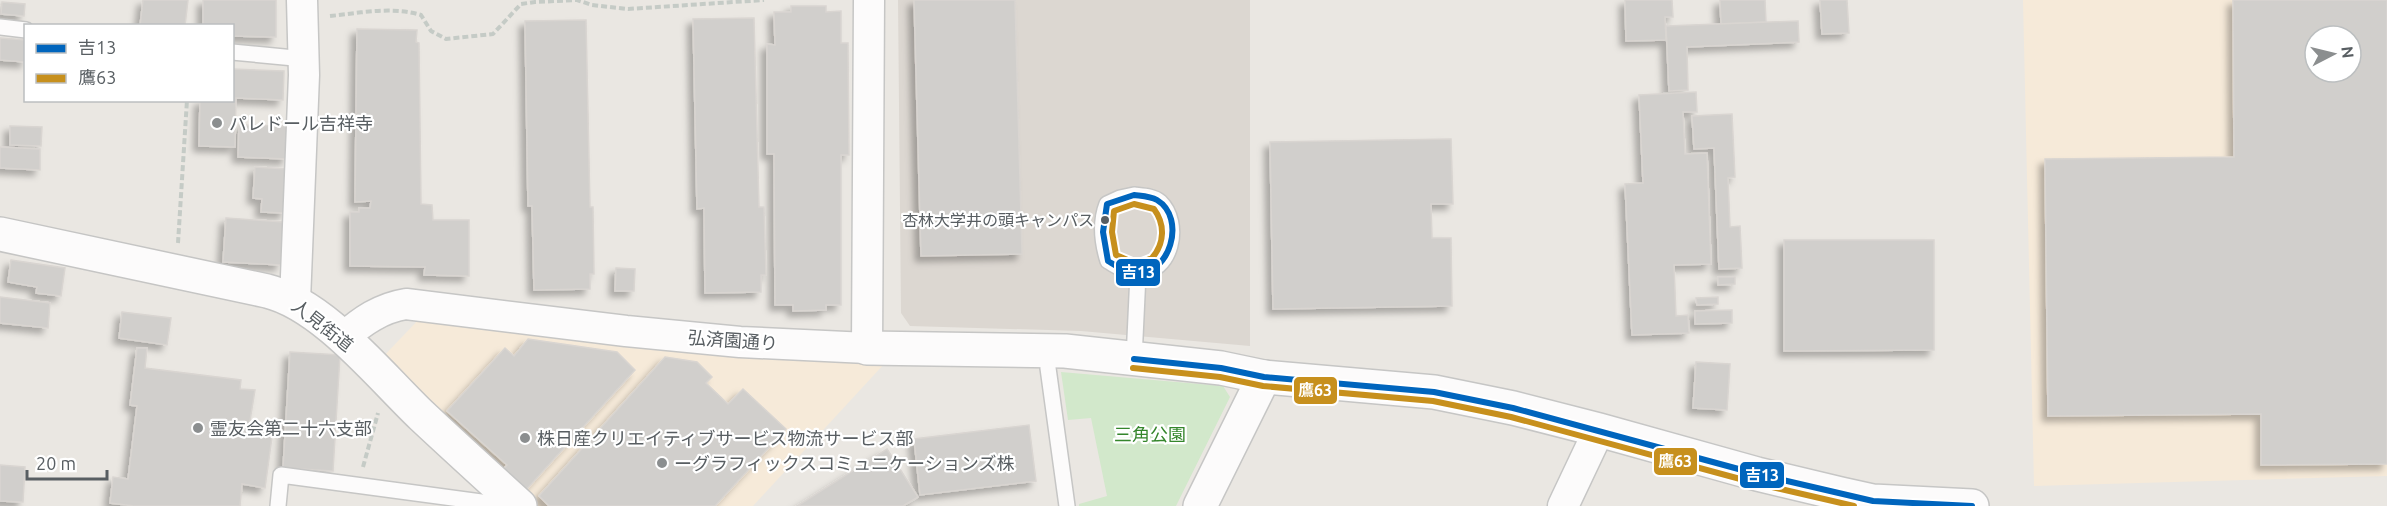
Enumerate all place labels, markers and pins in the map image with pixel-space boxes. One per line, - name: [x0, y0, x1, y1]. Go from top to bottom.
- place label: パレドール吉祥寺: [229, 113, 373, 133]
- marker: パレドール吉祥寺: [210, 116, 224, 130]
- place label: 杏林大学井の頭キャンパス: [902, 211, 1094, 229]
- marker: 杏林大学井の頭キャンパス: [1099, 214, 1111, 226]
- place label: 霊友会第二十六支部: [210, 418, 372, 438]
- marker: 霊友会第二十六支部: [191, 421, 205, 435]
- place label: 株日産クリエイティブサービス物流サービス部: [537, 428, 914, 448]
- marker: 株日産クリエイティブサービス物流サービス部: [518, 431, 532, 445]
- place label: ーグラフィックスコミュニケーションズ株: [674, 453, 1014, 473]
- marker: ーグラフィックスコミュニケーションズ株: [655, 456, 669, 470]

